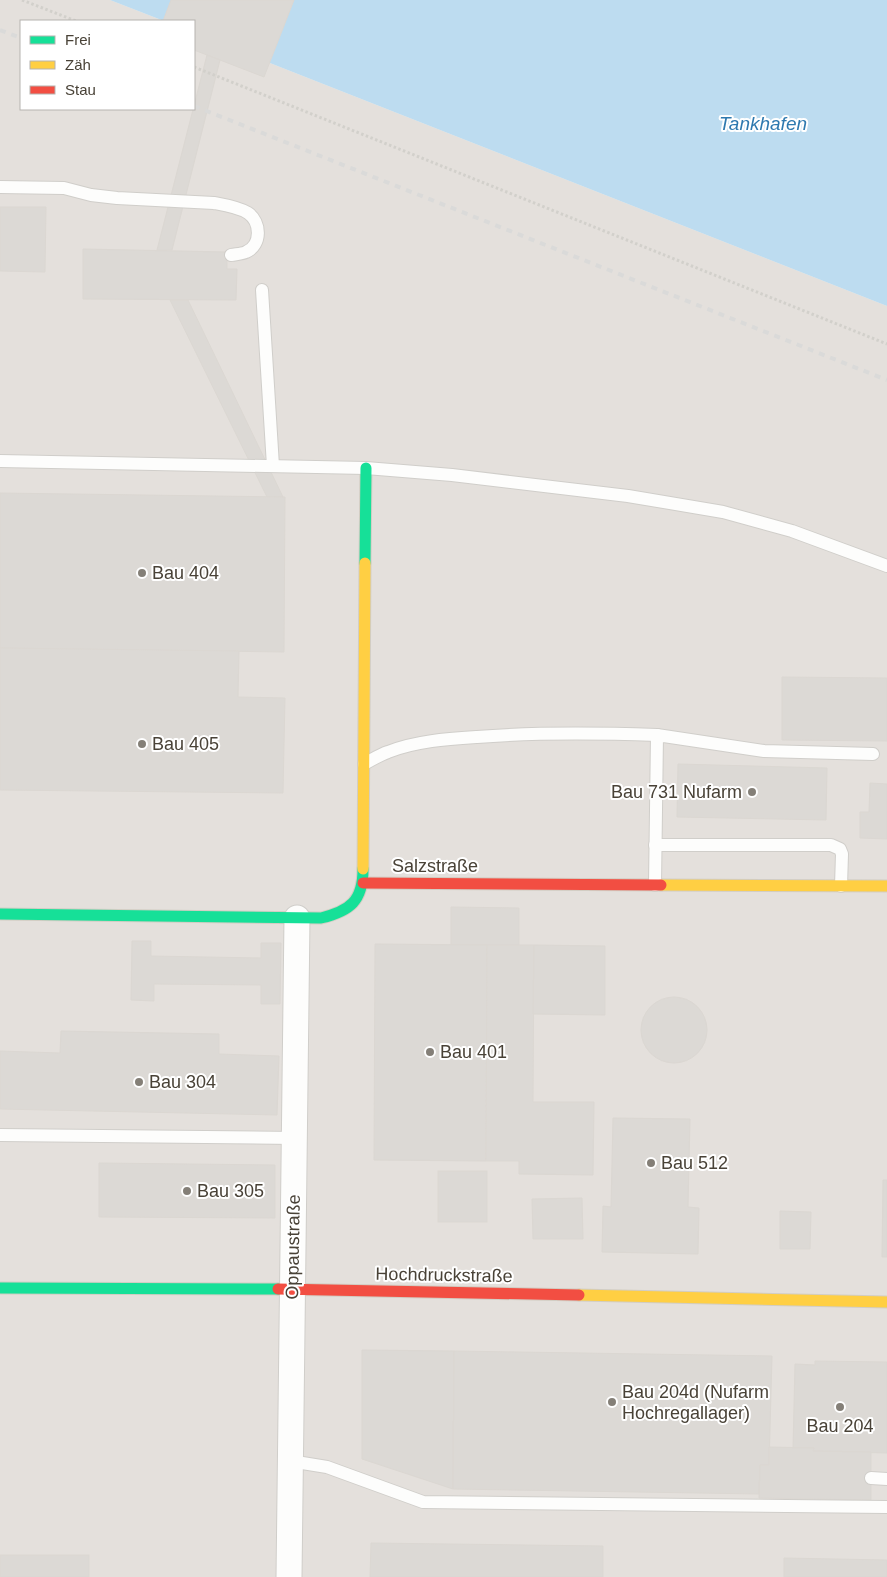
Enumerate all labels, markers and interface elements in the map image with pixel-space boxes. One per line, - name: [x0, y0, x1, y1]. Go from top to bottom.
- legend: [20, 20, 195, 110]
- text: Frei: [65, 31, 91, 48]
- text: Zäh: [65, 56, 91, 73]
- text: Stau: [65, 81, 96, 98]
- water label: Tankhafen: [719, 113, 807, 134]
- place label: Bau 404: [152, 563, 219, 583]
- marker: Bau 404: [136, 567, 148, 579]
- place label: Bau 405: [152, 734, 219, 754]
- marker: Bau 405: [136, 738, 148, 750]
- place label: Bau 731 Nufarm: [611, 782, 742, 802]
- marker: Bau 731 Nufarm: [746, 786, 758, 798]
- street label: Salzstraße: [392, 856, 478, 876]
- place label: Bau 401: [440, 1042, 507, 1062]
- marker: Bau 401: [424, 1046, 436, 1058]
- place label: Bau 304: [149, 1072, 216, 1092]
- marker: Bau 304: [133, 1076, 145, 1088]
- place label: Bau 512: [661, 1153, 728, 1173]
- marker: Bau 512: [645, 1157, 657, 1169]
- place label: Bau 305: [197, 1181, 264, 1201]
- marker: Bau 305: [181, 1185, 193, 1197]
- street label: Oppaustraße: [282, 1194, 304, 1300]
- street label: Hochdruckstraße: [375, 1264, 513, 1286]
- place label: Bau 204d (Nufarm Hochregallager): [622, 1382, 769, 1423]
- marker: Bau 204d (Nufarm Hochregallager): [606, 1396, 618, 1408]
- marker: Bau 204: [834, 1401, 846, 1413]
- place label: Bau 204: [806, 1416, 874, 1436]

